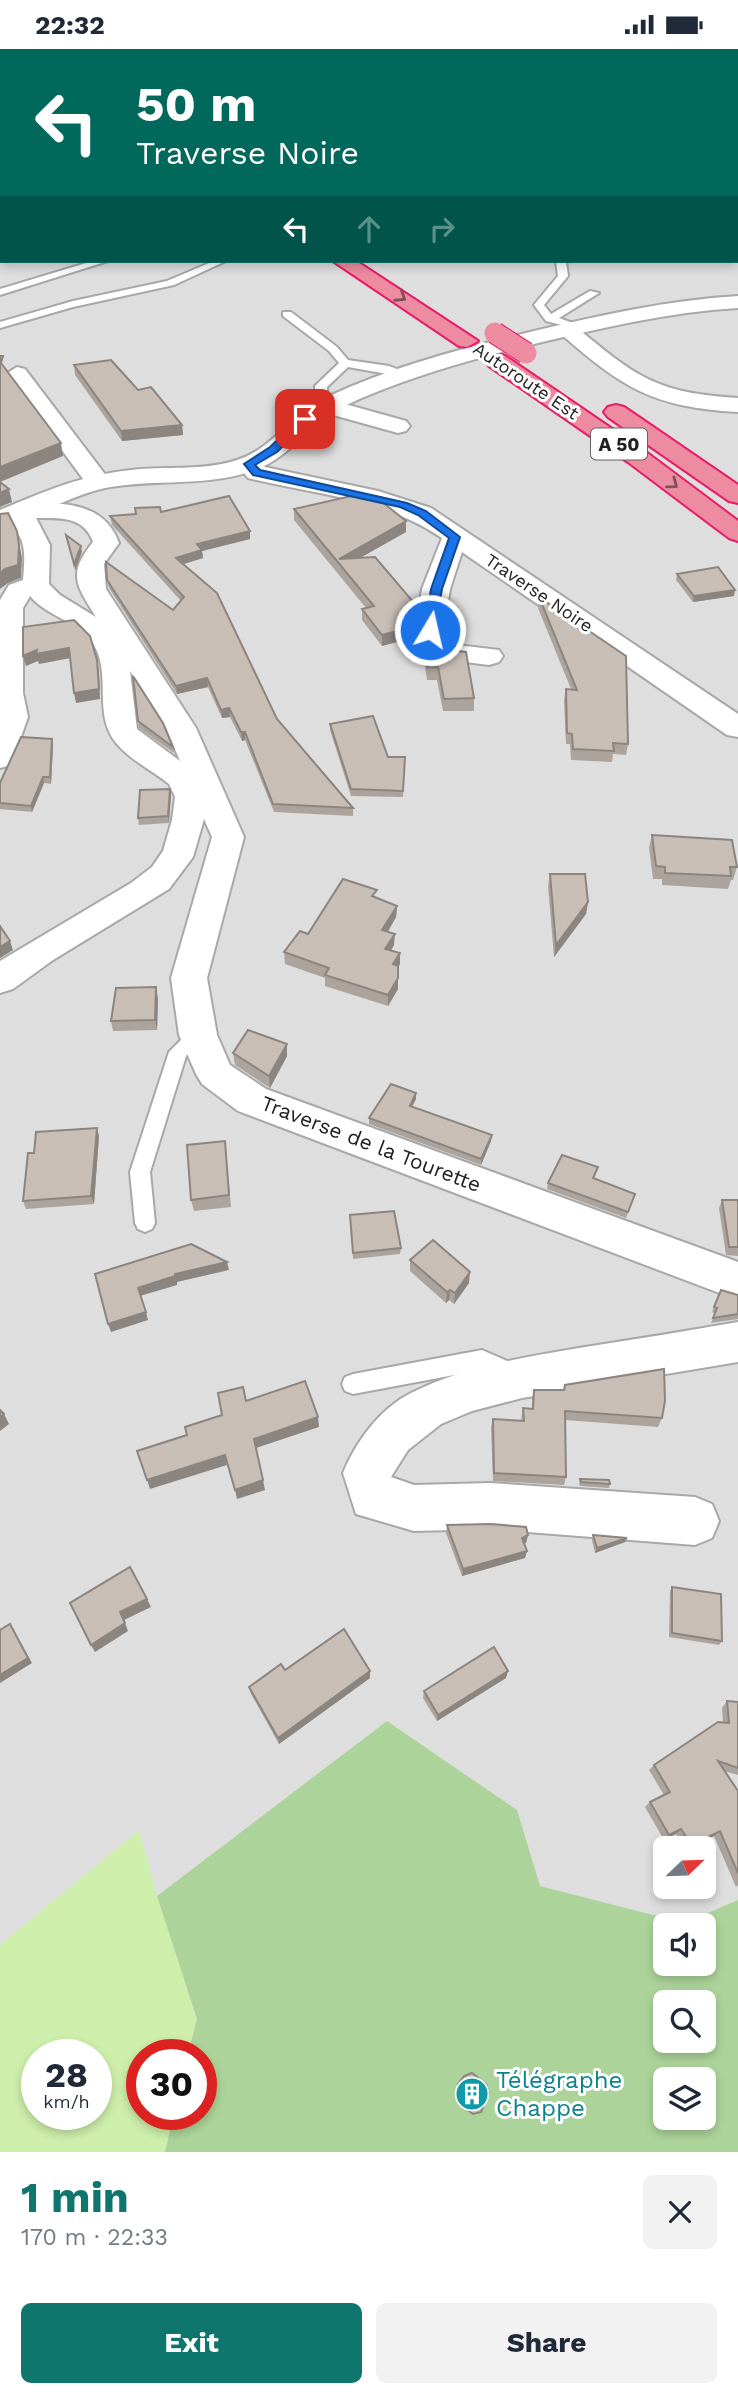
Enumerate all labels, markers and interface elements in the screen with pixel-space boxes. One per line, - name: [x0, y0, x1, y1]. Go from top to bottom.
- text: 22:32: [35, 10, 105, 40]
- text: 50 m: [136, 75, 256, 133]
- icon: left: [21, 77, 112, 168]
- text: Traverse Noire: [136, 134, 359, 172]
- icon: left: [277, 210, 315, 248]
- icon: ahead: [350, 210, 388, 248]
- icon: right: [423, 210, 461, 248]
- one-way arrow: [393, 289, 406, 302]
- street label: Autoroute Est: [470, 338, 583, 424]
- pin: [275, 389, 335, 449]
- icon: arrive: [286, 400, 324, 438]
- road number: A 50: [591, 429, 647, 459]
- one-way arrow: [666, 476, 678, 489]
- street label: Traverse Noire: [481, 549, 597, 636]
- position arrow: [393, 593, 467, 667]
- street label: Traverse de la Tourette: [258, 1090, 485, 1197]
- north arrow: [653, 1836, 716, 1899]
- map controls: [653, 1836, 716, 2130]
- button: sound: [653, 1913, 716, 1976]
- button: search: [653, 1990, 716, 2053]
- speed limit sign: 30: [126, 2039, 217, 2130]
- text: 28: [45, 2054, 88, 2096]
- place label: Télégraphe Chappe: [496, 2066, 622, 2122]
- button: layers: [653, 2067, 716, 2130]
- building icon: Télégraphe Chappe: [453, 2075, 491, 2113]
- text: km/h: [43, 2091, 90, 2112]
- text: 1 min: [21, 2173, 129, 2222]
- button: close: [643, 2175, 717, 2249]
- text: 170 m · 22:33: [21, 2224, 168, 2251]
- button: Exit: [21, 2303, 362, 2383]
- button: Share: [376, 2303, 717, 2383]

